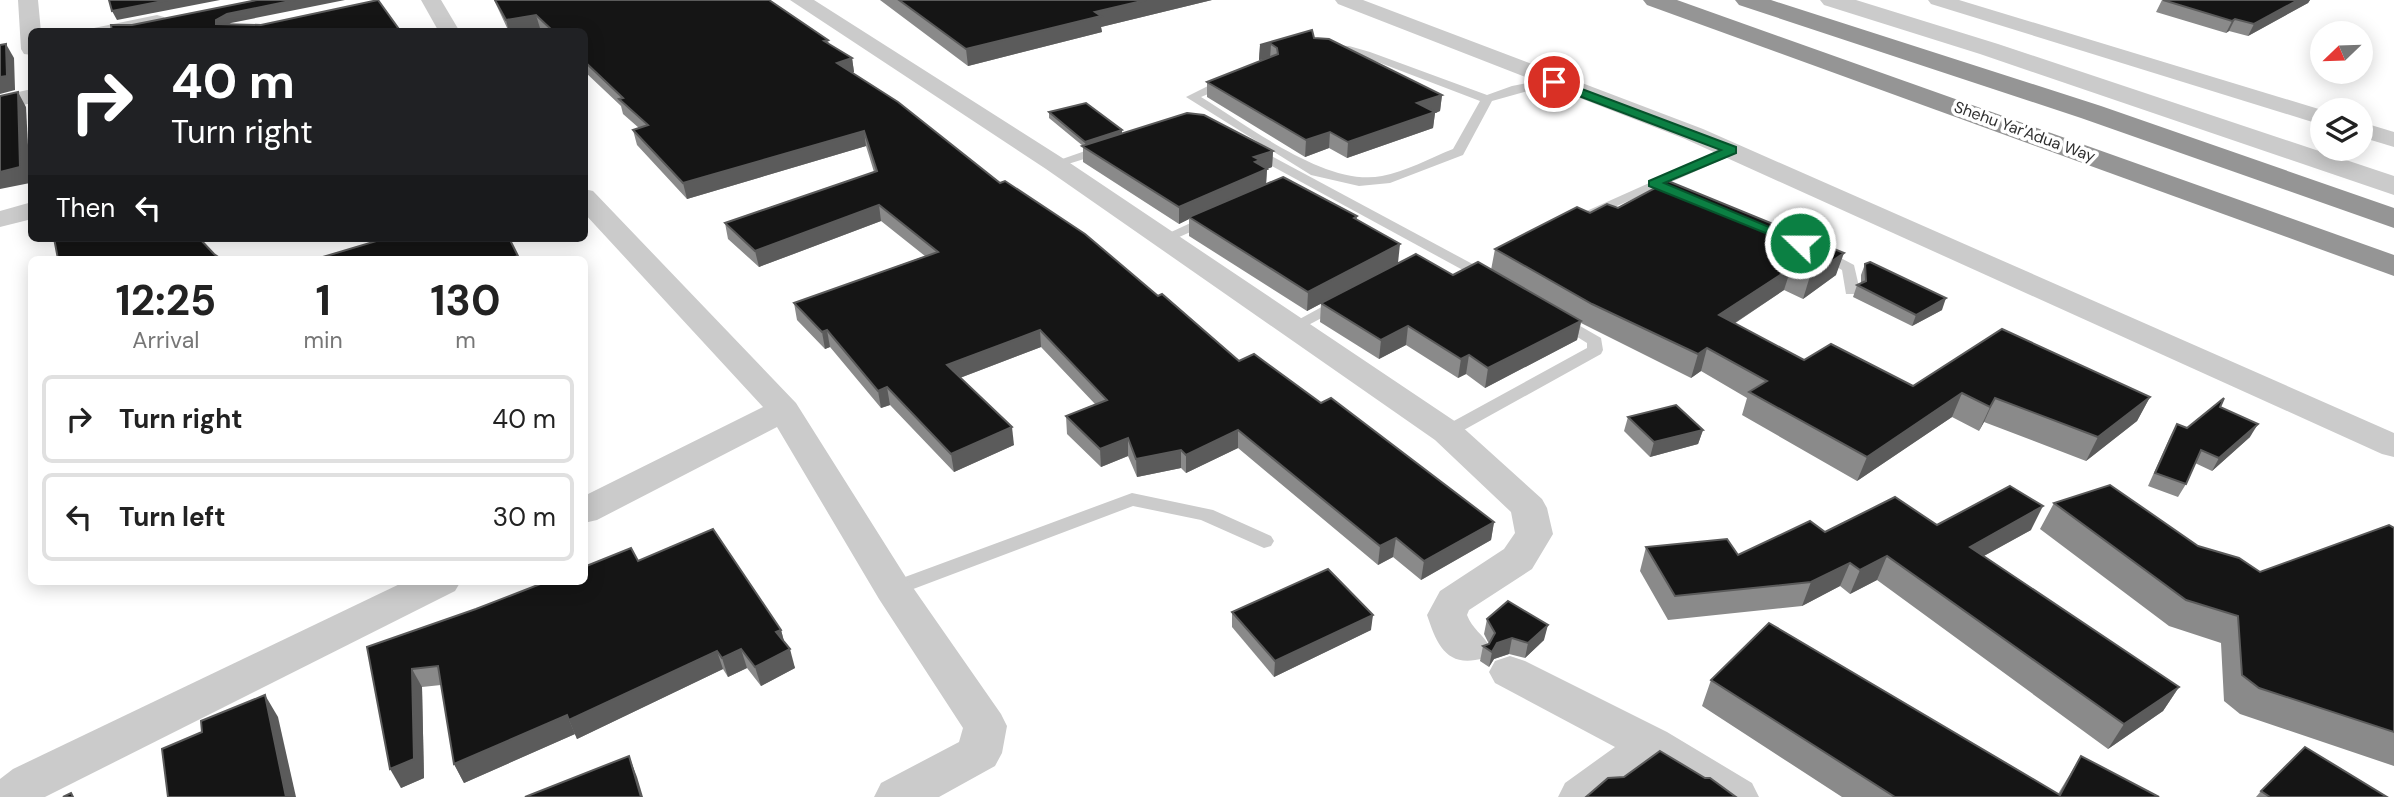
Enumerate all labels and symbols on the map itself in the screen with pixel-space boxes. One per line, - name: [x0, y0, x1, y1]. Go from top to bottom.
- north arrow: [2310, 21, 2373, 84]
- pin: [1524, 52, 1584, 112]
- street label: Shehu Yar'Adua Way: [1951, 96, 2098, 167]
- position arrow: [1763, 206, 1837, 280]

